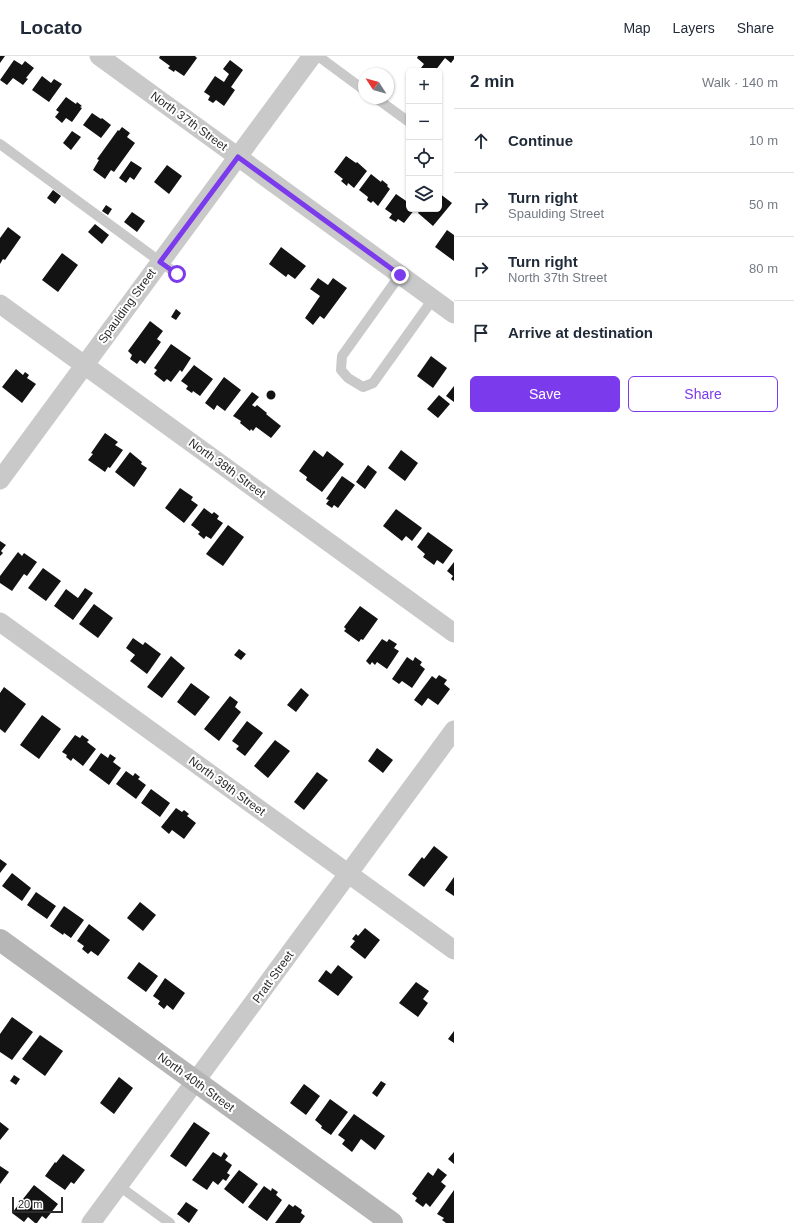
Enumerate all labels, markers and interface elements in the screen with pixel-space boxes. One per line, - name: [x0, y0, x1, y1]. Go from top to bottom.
- text: Locato: [20, 17, 82, 38]
- text: Map: [623, 20, 651, 36]
- text: Layers: [673, 20, 715, 36]
- text: Share: [737, 20, 774, 36]
- north arrow: [358, 68, 394, 104]
- map controls: [406, 68, 442, 212]
- button: +: [406, 68, 442, 104]
- text: 2 min: [470, 72, 514, 91]
- text: Walk · 140 m: [702, 75, 778, 90]
- street label: North 37th Street: [148, 88, 231, 154]
- button: −: [406, 104, 442, 140]
- icon: ahead: [470, 130, 492, 152]
- text: Continue: [508, 132, 573, 149]
- text: 10 m: [749, 133, 778, 148]
- button: locate: [406, 140, 442, 176]
- button: layers: [406, 176, 442, 212]
- text: Turn right: [508, 189, 578, 206]
- icon: right: [470, 194, 492, 216]
- text: 50 m: [749, 197, 778, 212]
- text: Spaulding Street: [508, 206, 604, 221]
- text: Turn right: [508, 253, 578, 270]
- icon: right: [470, 258, 492, 280]
- text: 80 m: [749, 261, 778, 276]
- street label: Spaulding Street: [95, 265, 159, 346]
- route start: [168, 265, 186, 283]
- route end: [391, 266, 409, 284]
- text: North 37th Street: [508, 270, 607, 285]
- icon: arrive: [470, 322, 492, 344]
- text: Arrive at destination: [508, 324, 653, 341]
- button: Save: [470, 376, 620, 412]
- button: Share: [628, 376, 778, 412]
- street label: North 38th Street: [186, 435, 269, 501]
- street label: North 39th Street: [186, 753, 269, 819]
- street label: Pratt Street: [249, 948, 297, 1006]
- street label: North 40th Street: [155, 1049, 238, 1115]
- scale bar: [12, 1195, 63, 1214]
- text: 20 m: [18, 1198, 42, 1210]

